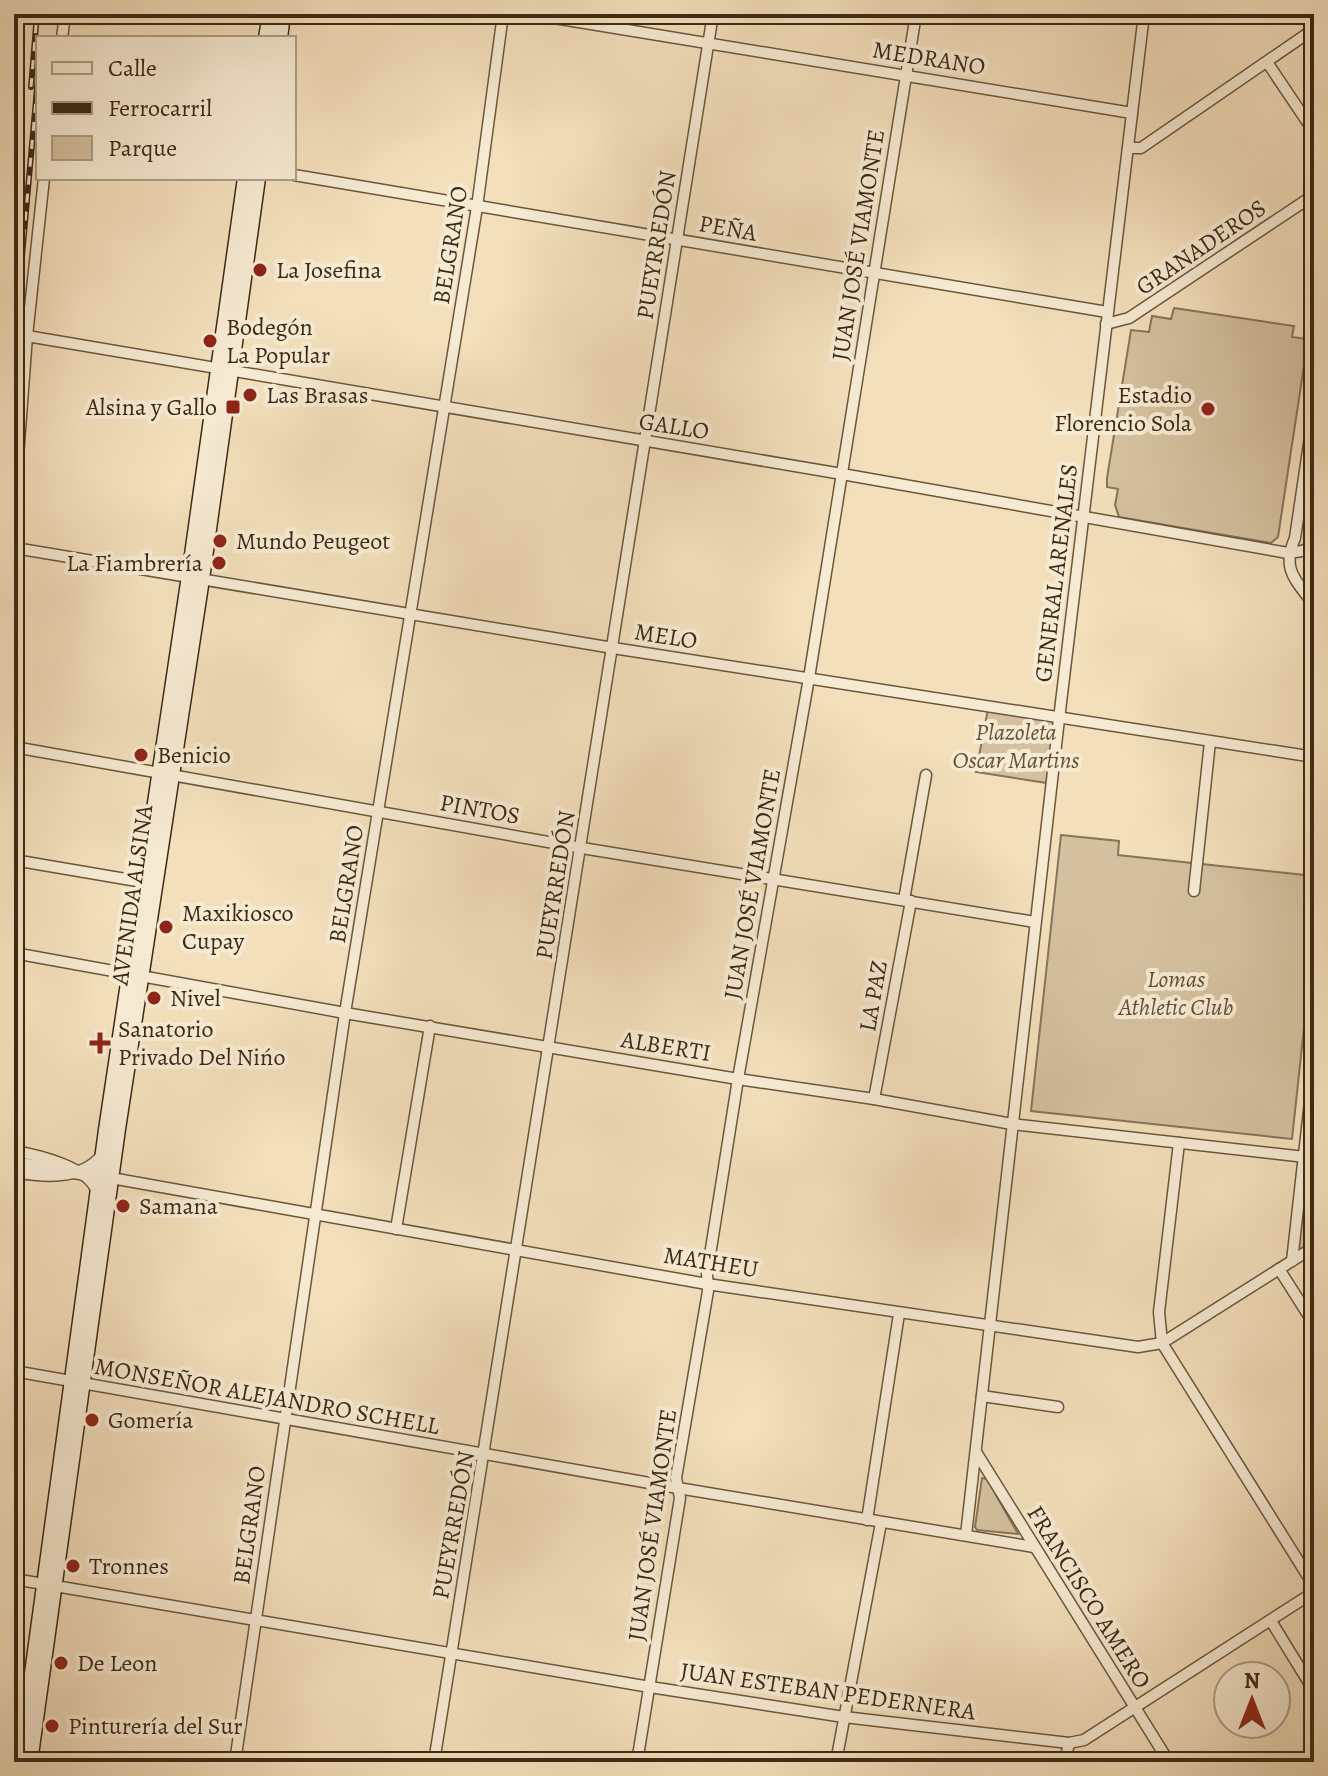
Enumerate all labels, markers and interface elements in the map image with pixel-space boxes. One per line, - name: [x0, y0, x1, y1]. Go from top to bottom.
- street label: MEDRANO: [870, 33, 988, 83]
- legend: [36, 36, 296, 180]
- text: Calle: [108, 52, 157, 84]
- text: Ferrocarril: [108, 92, 212, 124]
- street label: JUAN JOSÉ VIAMONTE: [824, 127, 892, 363]
- text: Parque: [108, 132, 177, 164]
- street label: PUEYRREDÓN: [628, 168, 684, 322]
- street label: BELGRANO: [425, 184, 475, 306]
- street label: GRANADEROS: [1130, 192, 1272, 302]
- street label: PEÑA: [696, 207, 761, 249]
- place label: La Josefina: [276, 254, 383, 286]
- marker: La Josefina: [251, 261, 269, 279]
- place label: Bodegón La Popular: [226, 311, 330, 371]
- marker: Bodegón La Popular: [201, 332, 219, 350]
- place label: Las Brasas: [266, 379, 368, 411]
- place label: Estadio Florencio Sola: [1054, 379, 1193, 439]
- marker: Las Brasas: [241, 386, 259, 404]
- place label: Alsina y Gallo: [85, 391, 217, 423]
- marker: Alsina y Gallo: [224, 398, 242, 416]
- marker: Estadio Florencio Sola: [1199, 400, 1217, 418]
- street label: GALLO: [637, 405, 711, 447]
- street label: GENERAL ARENALES: [1027, 462, 1085, 684]
- place label: Mundo Peugeot: [236, 525, 390, 557]
- marker: Mundo Peugeot: [211, 532, 229, 550]
- place label: La Fiambrería: [66, 547, 204, 579]
- marker: La Fiambrería: [210, 554, 228, 572]
- street label: MELO: [632, 615, 700, 657]
- park label: Plazoleta Oscar Martins: [952, 716, 1080, 776]
- place label: Benicio: [157, 739, 231, 771]
- marker: Benicio: [132, 746, 150, 764]
- street label: JUAN JOSÉ VIAMONTE: [716, 766, 788, 1002]
- street label: PINTOS: [437, 786, 523, 832]
- street label: AVENIDA ALSINA: [103, 802, 161, 988]
- street label: PUEYRREDÓN: [527, 808, 583, 962]
- street label: BELGRANO: [321, 823, 371, 945]
- place label: Maxikiosco Cupay: [182, 897, 294, 957]
- marker: Maxikiosco Cupay: [157, 918, 175, 936]
- street label: LA PAZ: [851, 958, 895, 1034]
- park label: Lomas Athletic Club: [1117, 963, 1233, 1023]
- place label: Nivel: [170, 982, 221, 1014]
- marker: Nivel: [145, 989, 163, 1007]
- place label: Sanatorio Privado Del Nińo: [118, 1013, 286, 1073]
- street label: ALBERTI: [618, 1023, 713, 1069]
- marker: Sanatorio Privado Del Nińo: [89, 1032, 111, 1054]
- place label: Samana: [139, 1190, 219, 1222]
- marker: Samana: [114, 1197, 132, 1215]
- street label: MATHEU: [661, 1239, 761, 1285]
- street label: MONSEÑOR ALEJANDRO SCHELL: [92, 1350, 443, 1442]
- place label: Gomería: [108, 1404, 194, 1436]
- street label: JUAN JOSÉ VIAMONTE: [620, 1407, 684, 1643]
- marker: Gomería: [83, 1411, 101, 1429]
- street label: PUEYRREDÓN: [424, 1448, 482, 1602]
- street label: BELGRANO: [225, 1464, 273, 1586]
- street label: FRANCISCO AMERO: [1020, 1499, 1158, 1695]
- place label: Tronnes: [89, 1550, 169, 1582]
- marker: Tronnes: [64, 1557, 82, 1575]
- place label: De Leon: [77, 1647, 157, 1679]
- marker: De Leon: [52, 1654, 70, 1672]
- street label: JUAN ESTEBAN PEDERNERA: [678, 1654, 979, 1728]
- north arrow: [1212, 1660, 1292, 1740]
- text: N: [1244, 1666, 1260, 1696]
- place label: Pinturería del Sur: [68, 1710, 243, 1742]
- marker: Pinturería del Sur: [43, 1717, 61, 1735]

